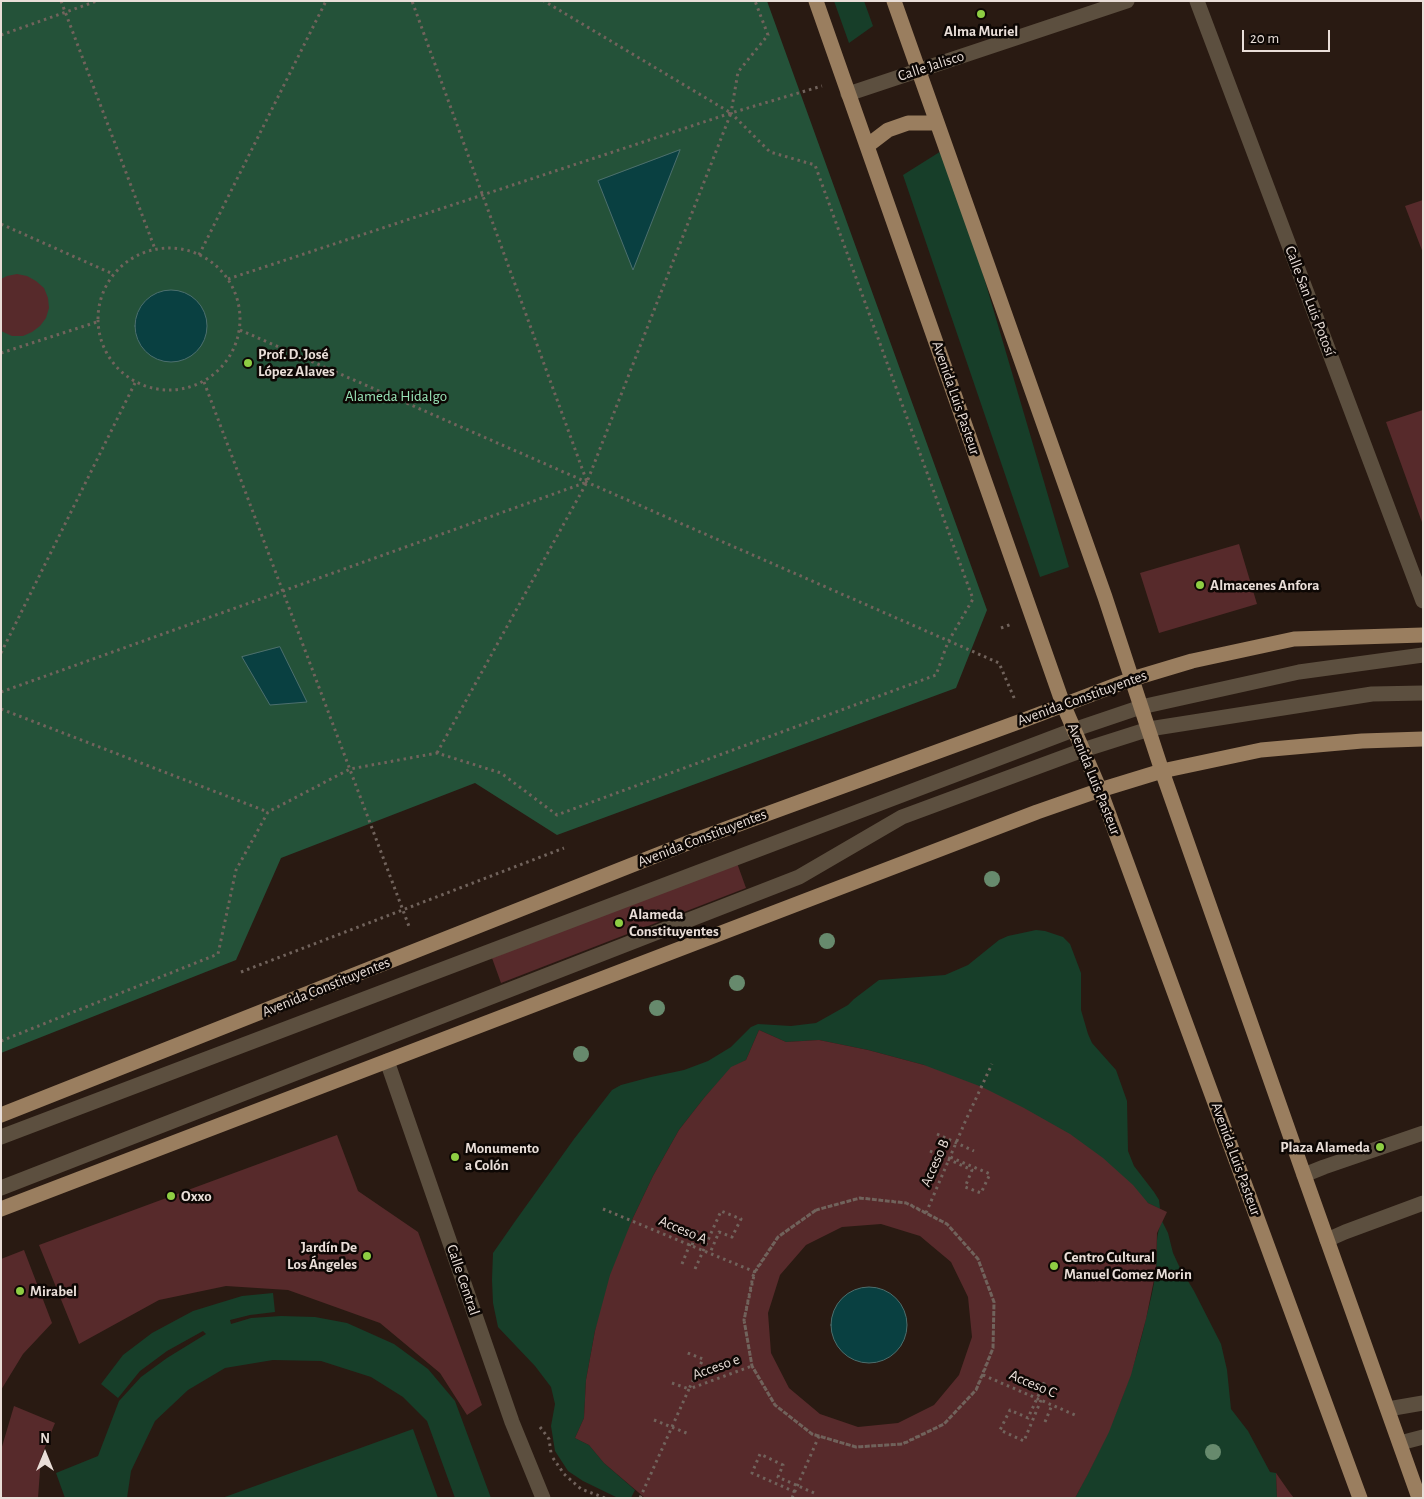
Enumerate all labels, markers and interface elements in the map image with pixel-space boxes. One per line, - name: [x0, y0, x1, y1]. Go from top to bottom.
- marker: Alma Muriel: [975, 8, 987, 20]
- scale bar: [1244, 20, 1332, 52]
- place label: Alma Muriel: [944, 22, 1018, 40]
- text: 20 m: [1250, 31, 1279, 46]
- street label: Calle Jalisco: [895, 47, 967, 85]
- street label: Calle San Luis Potosí: [1281, 243, 1339, 359]
- street label: Avenida Luis Pasteur: [928, 339, 984, 457]
- place label: Prof. D. José López Alaves: [258, 345, 335, 380]
- marker: Prof. D. José López Alaves: [242, 357, 254, 369]
- park label: Alameda Hidalgo: [345, 387, 447, 405]
- place label: Almacenes Anfora: [1210, 576, 1319, 594]
- marker: Almacenes Anfora: [1194, 579, 1206, 591]
- street label: Avenida Constituyentes: [1015, 666, 1149, 730]
- street label: Avenida Luis Pasteur: [1063, 720, 1125, 838]
- street label: Avenida Constituyentes: [635, 805, 769, 871]
- place label: Alameda Constituyentes: [629, 905, 719, 940]
- marker: Alameda Constituyentes: [613, 917, 625, 929]
- street label: Avenida Constituyentes: [259, 953, 393, 1021]
- street label: Avenida Luis Pasteur: [1207, 1100, 1265, 1218]
- street label: Acceso B: [917, 1136, 953, 1190]
- place label: Plaza Alameda: [1280, 1138, 1370, 1156]
- place label: Monumento a Colón: [465, 1139, 539, 1174]
- marker: Plaza Alameda: [1374, 1141, 1386, 1153]
- marker: Monumento a Colón: [449, 1151, 461, 1163]
- place label: Oxxo: [181, 1187, 212, 1205]
- marker: Oxxo: [165, 1190, 177, 1202]
- street label: Acceso A: [656, 1212, 710, 1248]
- place label: Jardín De Los Ángeles: [287, 1238, 357, 1273]
- street label: Calle Central: [442, 1242, 484, 1318]
- place label: Centro Cultural Manuel Gomez Morin: [1064, 1248, 1192, 1283]
- marker: Jardín De Los Ángeles: [361, 1250, 373, 1262]
- marker: Centro Cultural Manuel Gomez Morin: [1048, 1260, 1060, 1272]
- place label: Mirabel: [30, 1282, 77, 1300]
- marker: Mirabel: [14, 1285, 26, 1297]
- street label: Acceso e: [690, 1350, 742, 1384]
- street label: Acceso C: [1006, 1366, 1060, 1402]
- north arrow: [20, 1429, 70, 1479]
- text: N: [40, 1432, 50, 1446]

